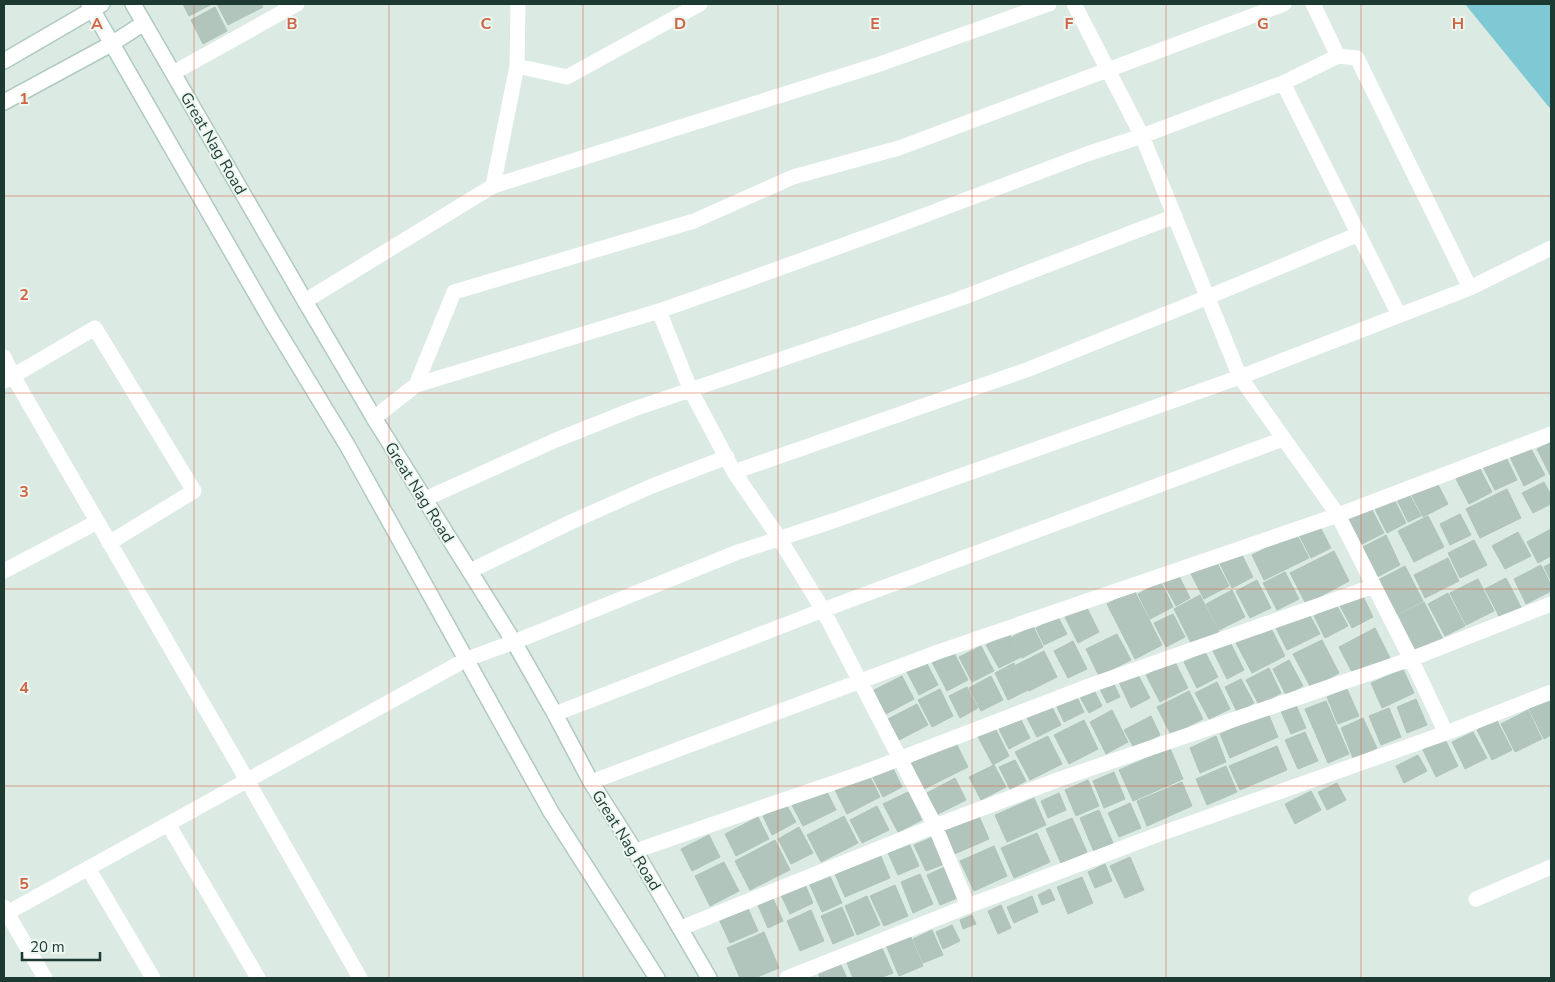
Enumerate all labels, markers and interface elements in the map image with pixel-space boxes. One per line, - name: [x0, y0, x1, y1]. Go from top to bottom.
- text: A: [91, 13, 103, 35]
- text: B: [286, 13, 298, 35]
- text: C: [481, 13, 492, 35]
- text: D: [674, 13, 686, 35]
- text: E: [870, 13, 880, 35]
- text: F: [1065, 13, 1074, 35]
- text: G: [1257, 13, 1269, 35]
- text: H: [1452, 13, 1464, 35]
- text: 1: [19, 88, 29, 110]
- street label: Great Nag Road: [175, 88, 251, 199]
- text: 2: [19, 284, 29, 306]
- street label: Great Nag Road: [379, 438, 459, 547]
- text: 3: [19, 481, 29, 503]
- text: 4: [19, 677, 29, 699]
- street label: Great Nag Road: [586, 786, 666, 895]
- text: 5: [19, 873, 29, 895]
- scale bar: [22, 930, 100, 962]
- text: 20 m: [30, 937, 65, 957]

